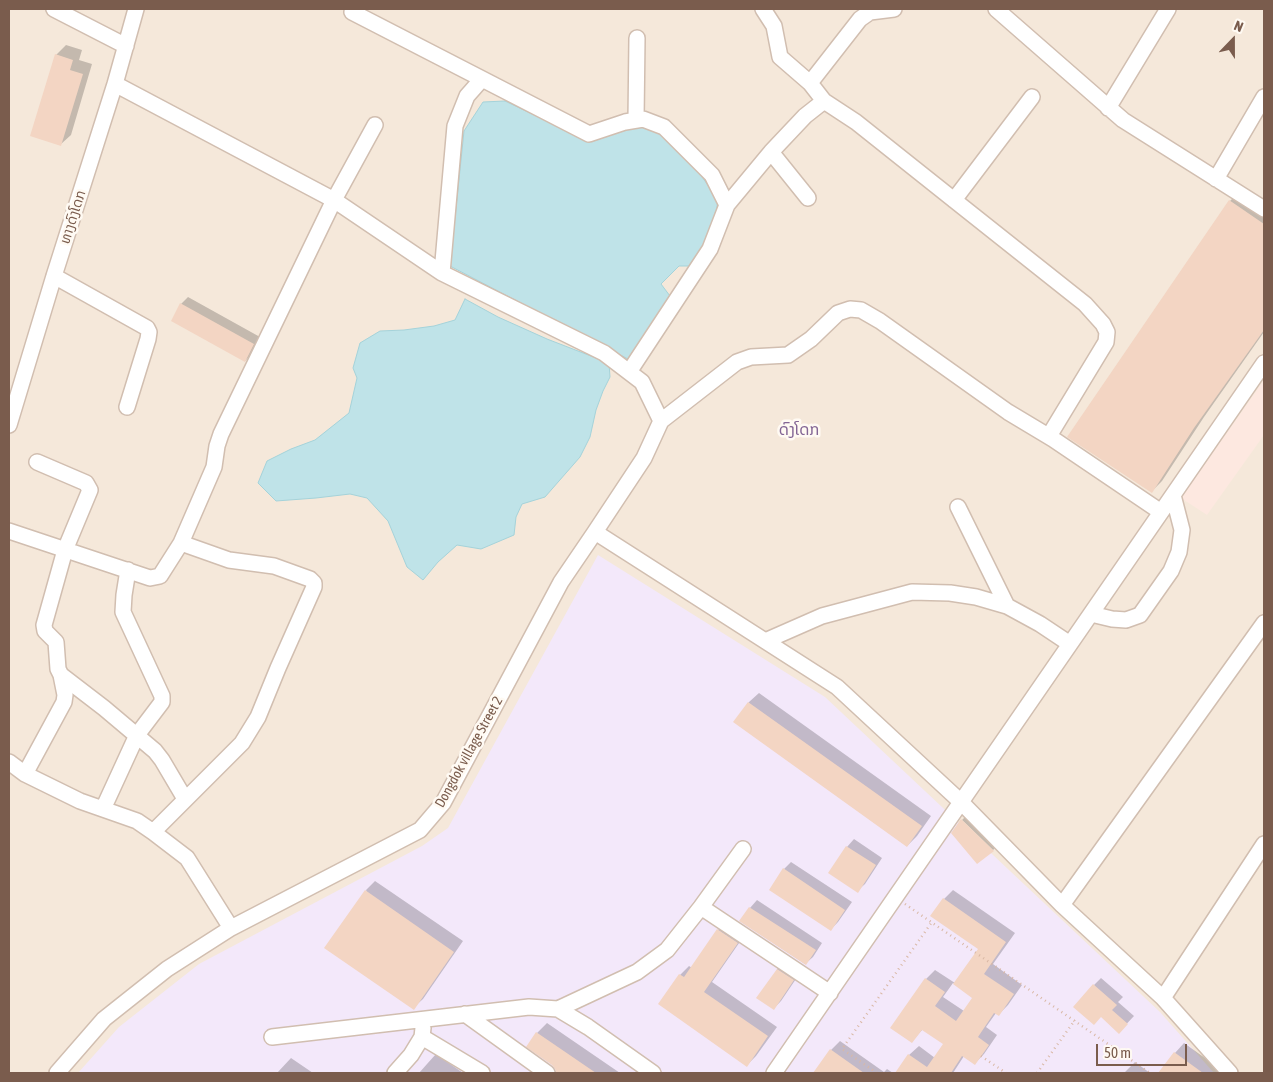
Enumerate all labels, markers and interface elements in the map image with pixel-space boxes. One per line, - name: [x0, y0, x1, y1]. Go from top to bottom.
- north arrow: [1208, 15, 1258, 65]
- text: N: [1232, 17, 1245, 35]
- street label: ທາງດົງໂດກ: [56, 188, 90, 246]
- district label: ດົງໂດກ: [779, 420, 819, 440]
- street label: Dongdok village Street 2: [432, 694, 506, 810]
- scale bar: [1098, 1034, 1189, 1066]
- text: 50 m: [1104, 1044, 1131, 1061]

